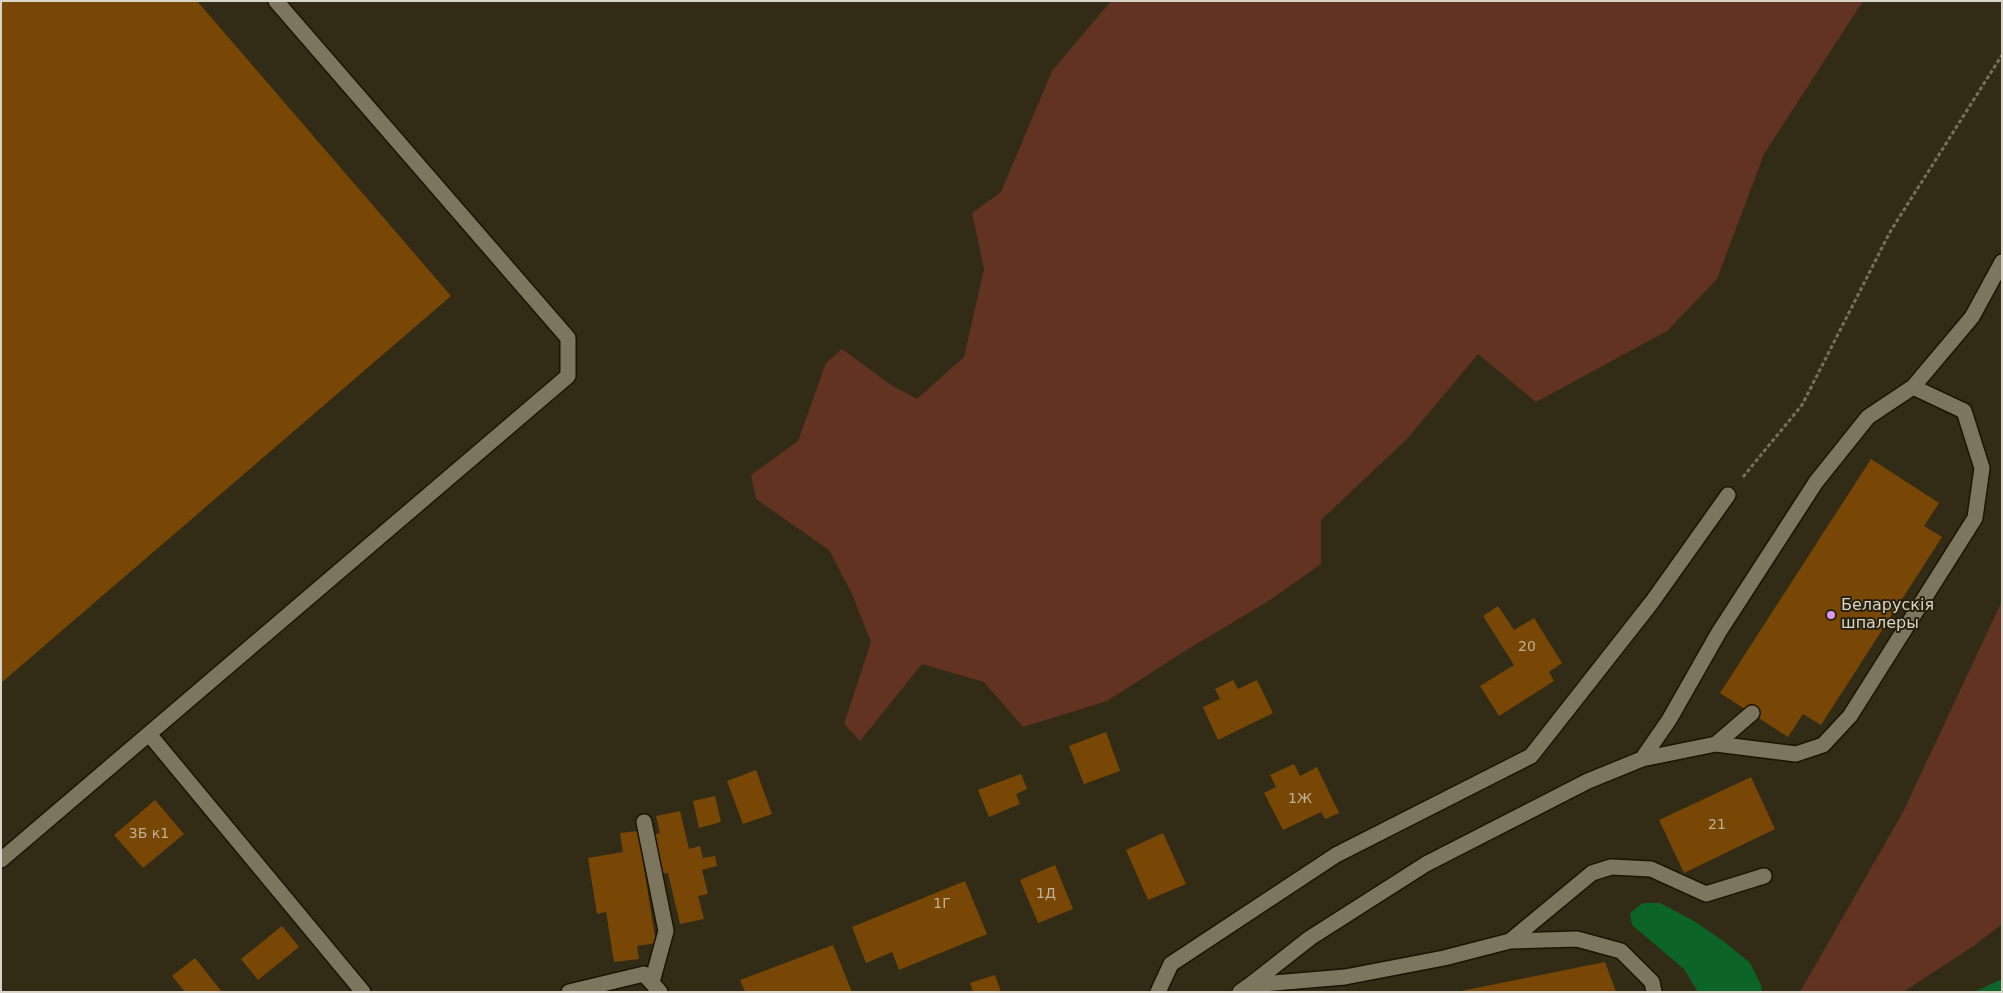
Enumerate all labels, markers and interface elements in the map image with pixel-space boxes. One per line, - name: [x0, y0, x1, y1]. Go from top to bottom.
- place label: Беларускія шпалеры: [1841, 596, 1934, 634]
- marker: Беларускія шпалеры: [1825, 609, 1837, 621]
- house number: 20: [1518, 639, 1536, 655]
- house number: 1Ж: [1288, 791, 1312, 807]
- house number: 21: [1708, 817, 1726, 833]
- house number: 3Б к1: [129, 826, 169, 842]
- house number: 1Д: [1036, 886, 1056, 902]
- house number: 1Г: [933, 896, 951, 912]

